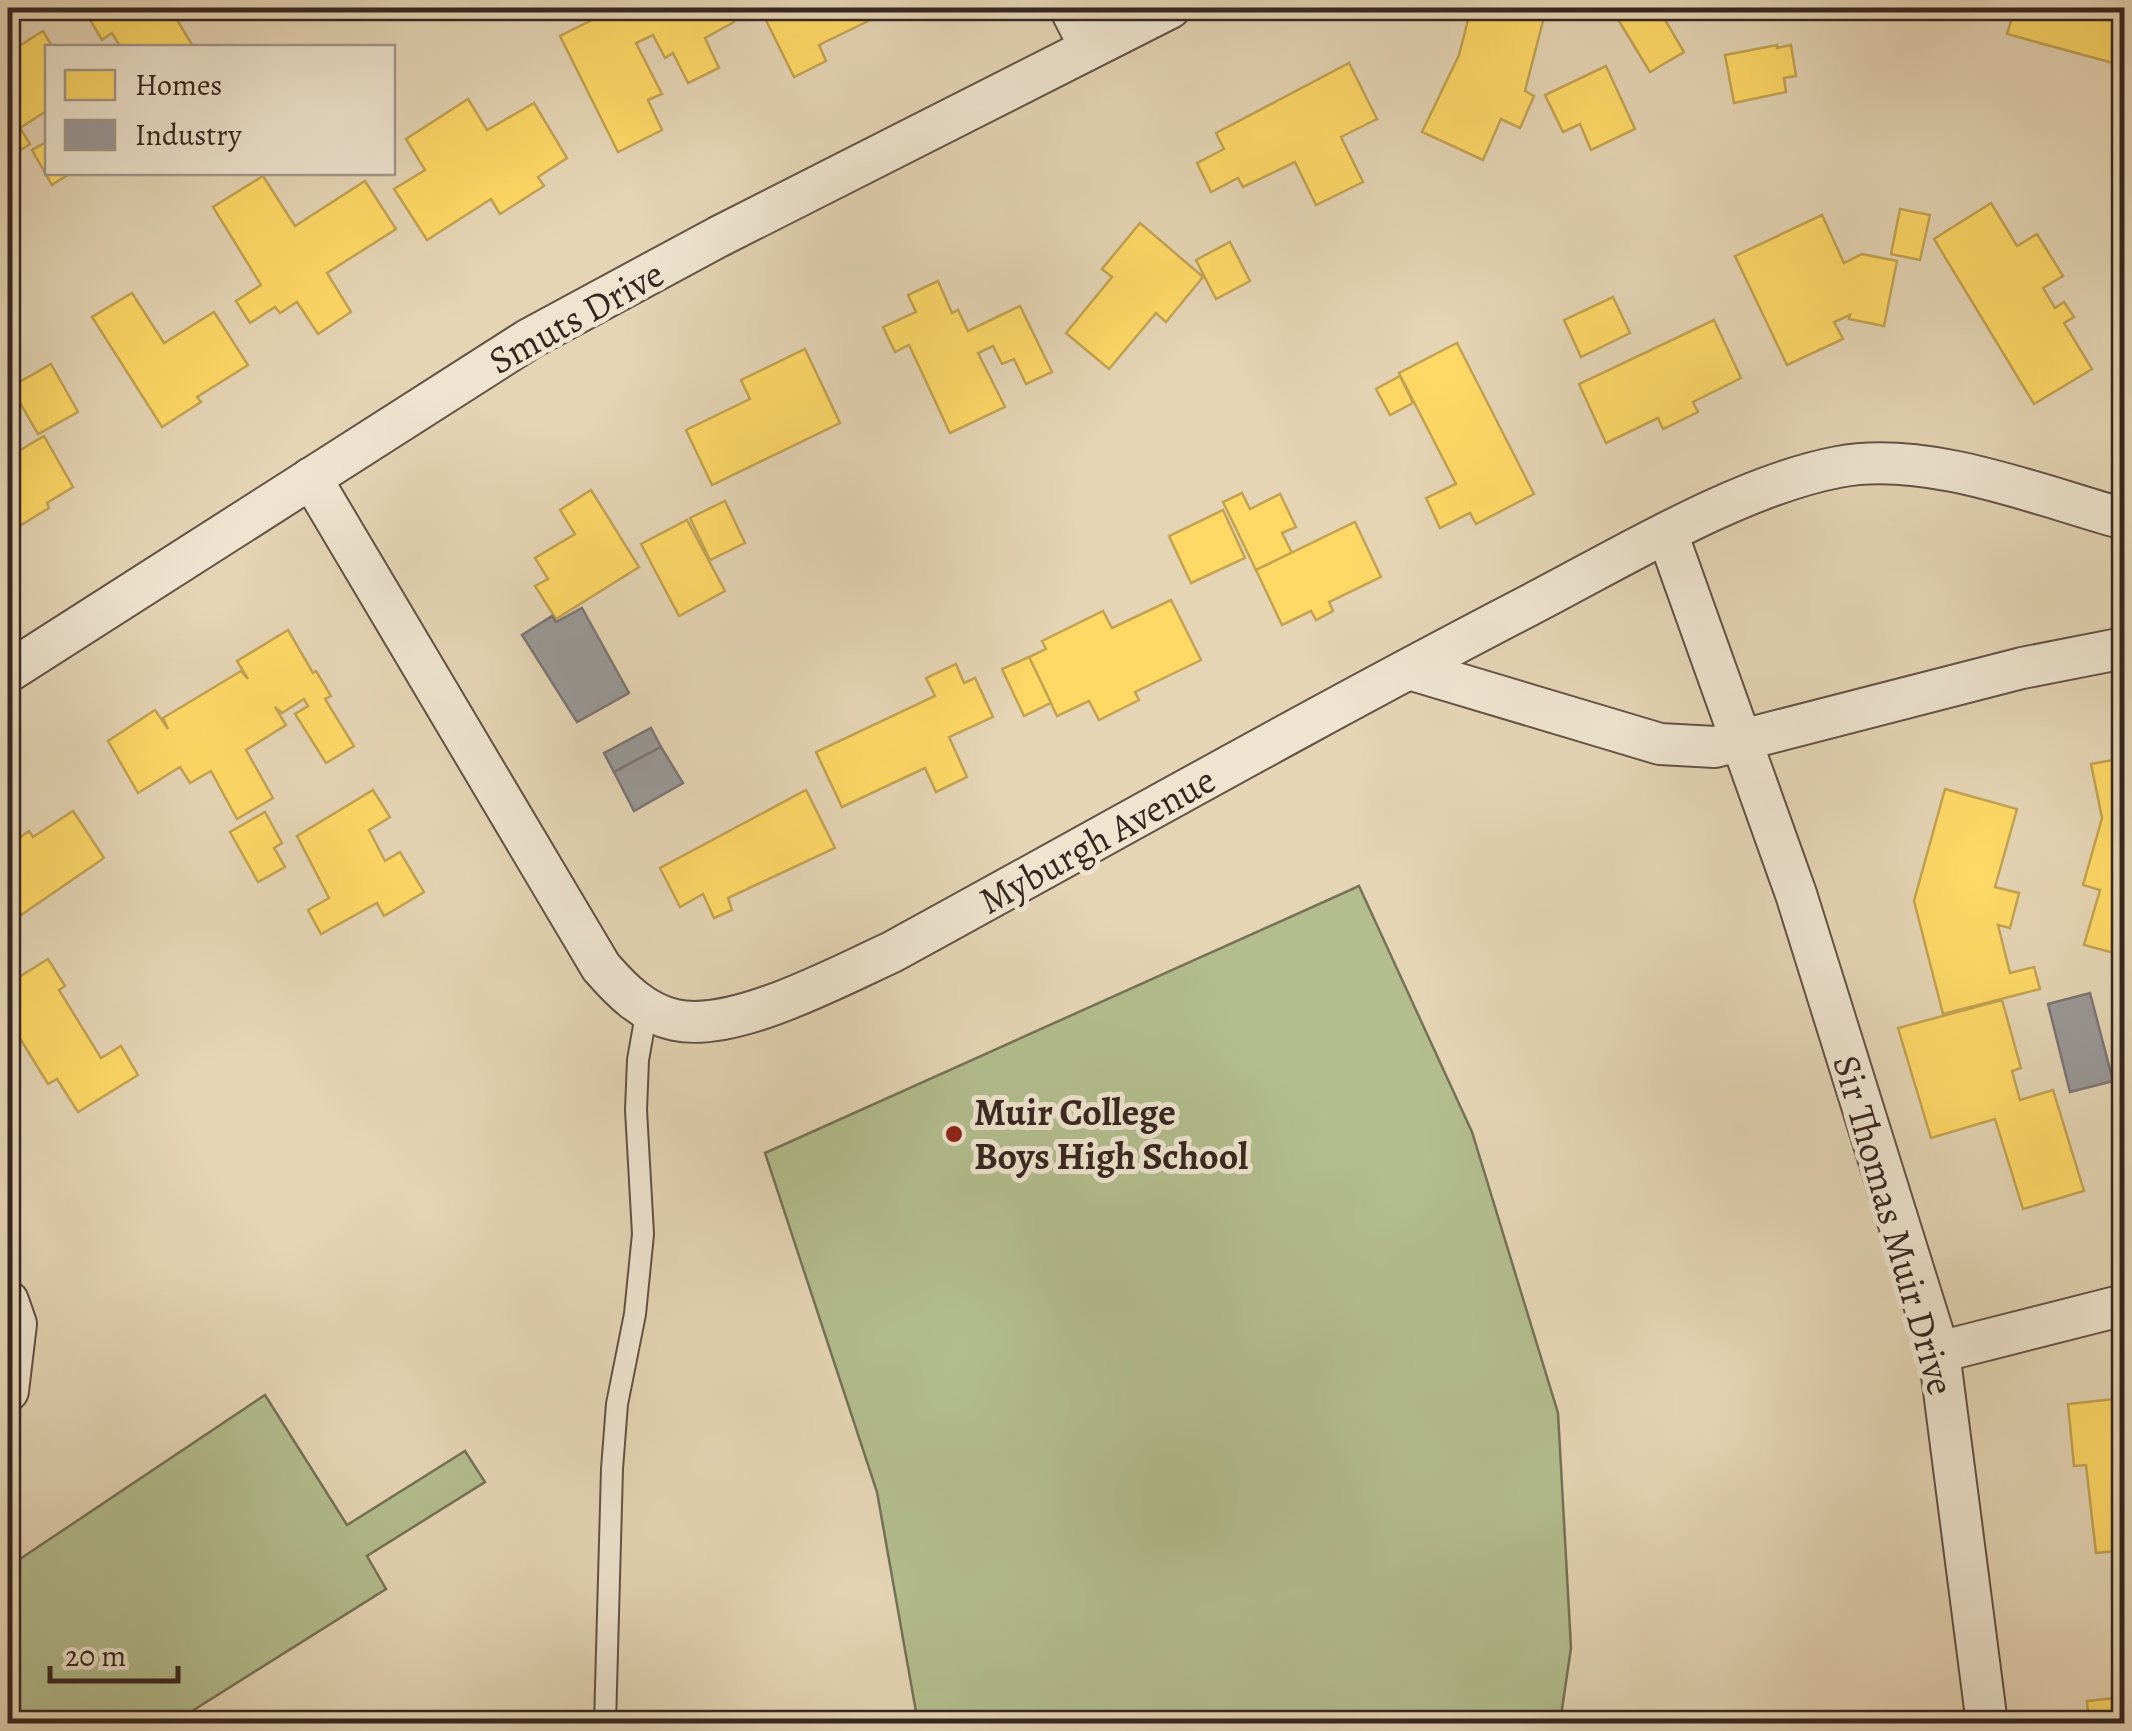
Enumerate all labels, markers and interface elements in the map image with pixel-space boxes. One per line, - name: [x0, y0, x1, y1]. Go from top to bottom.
- legend: [45, 45, 395, 175]
- text: Homes: [135, 65, 222, 105]
- text: Industry: [135, 115, 242, 155]
- street label: Smuts Drive: [479, 248, 673, 386]
- street label: Myburgh Avenue: [969, 754, 1225, 926]
- street label: Sir Thomas Muir Drive: [1821, 1049, 1967, 1401]
- place label: Muir College Boys High School: [974, 1086, 1248, 1182]
- marker: Muir College Boys High School: [943, 1123, 965, 1145]
- scale bar: [50, 1621, 178, 1683]
- text: 20 m: [65, 1636, 126, 1676]

